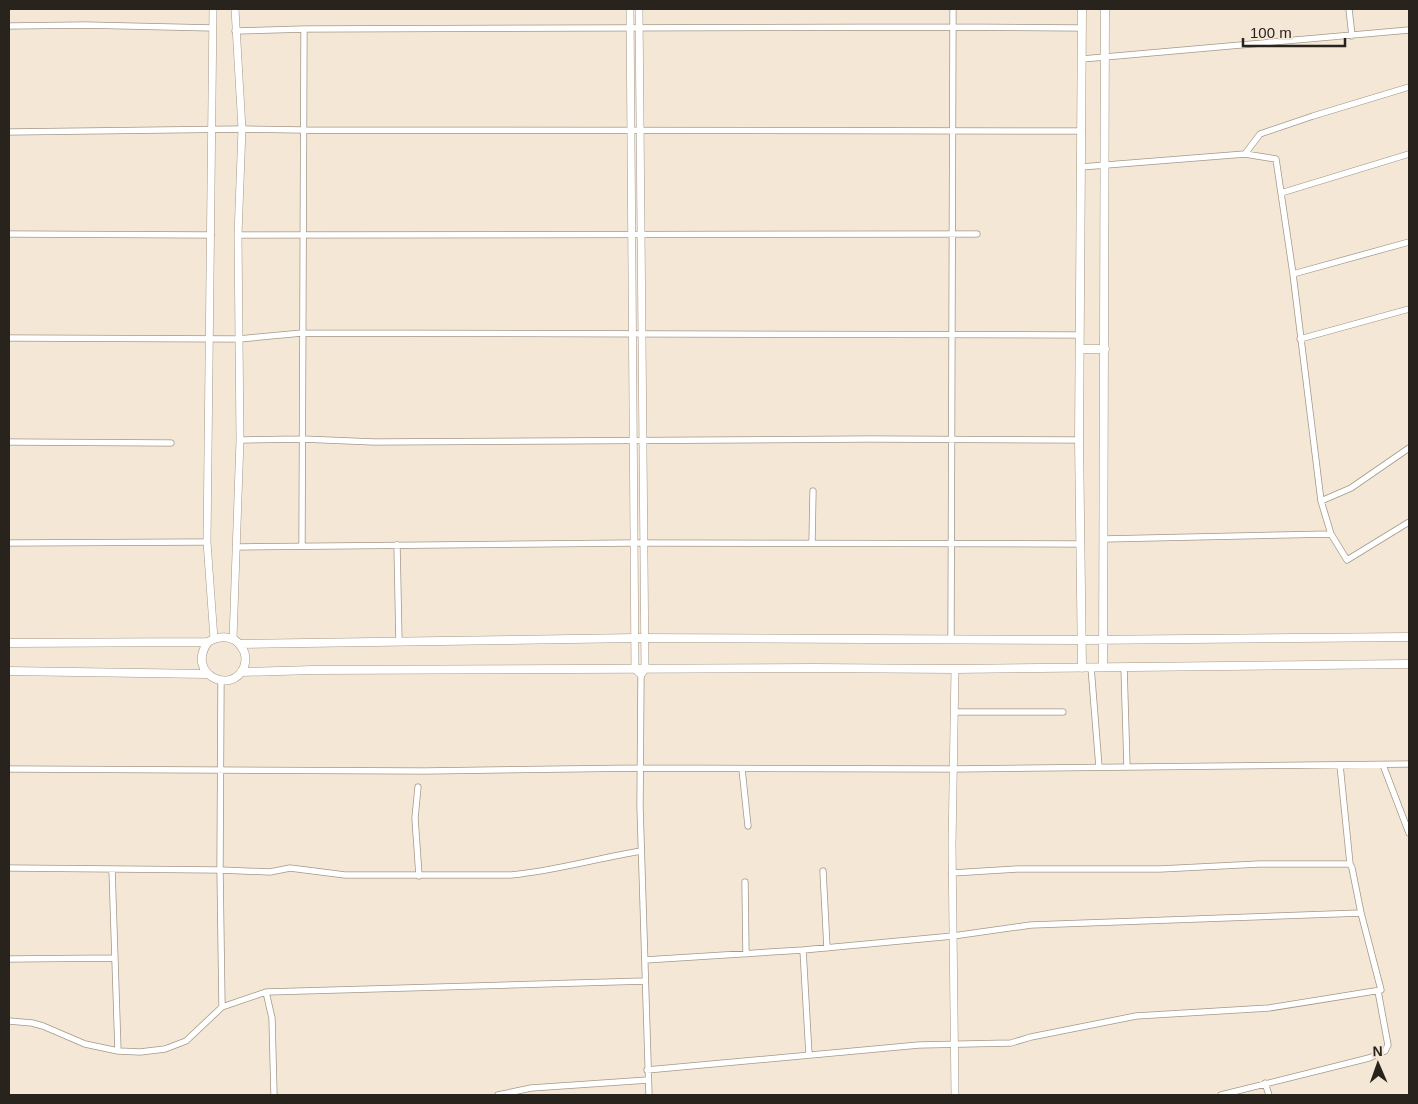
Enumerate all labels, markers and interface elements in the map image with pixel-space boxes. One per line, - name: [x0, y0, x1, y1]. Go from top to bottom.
- scale bar: [1243, 15, 1346, 47]
- text: 100 m: [1250, 24, 1292, 41]
- north arrow: [1353, 1039, 1403, 1089]
- text: N: [1372, 1043, 1383, 1059]

